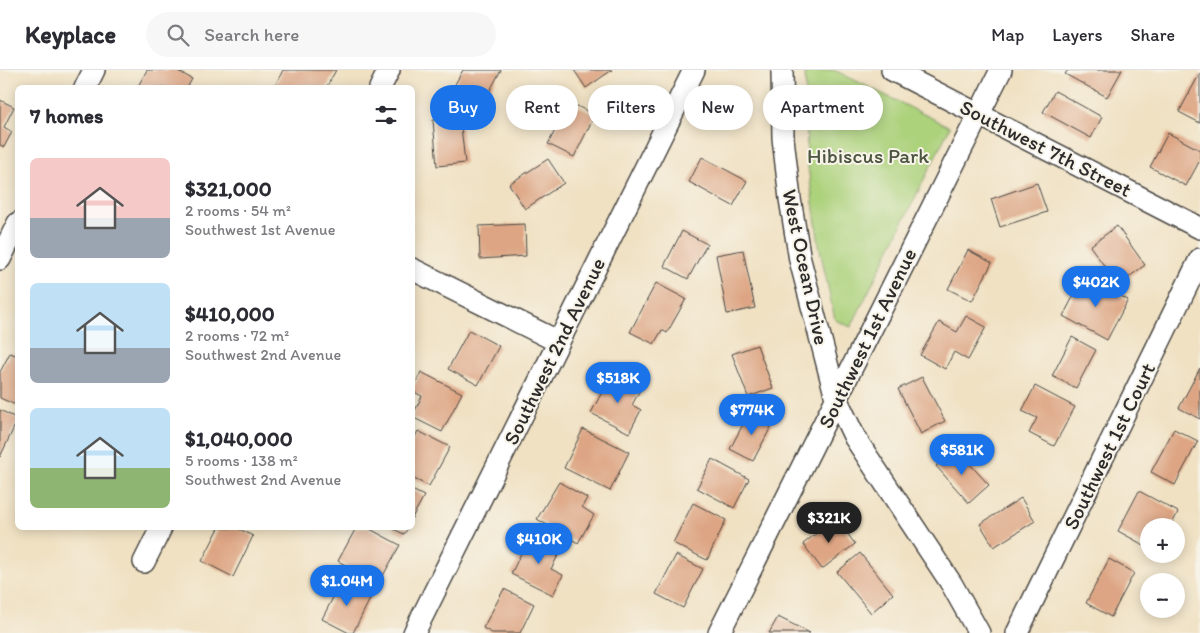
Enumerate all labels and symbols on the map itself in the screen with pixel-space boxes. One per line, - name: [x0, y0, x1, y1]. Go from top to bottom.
- street label: Southwest 7th Street: [956, 94, 1136, 202]
- park label: Hibiscus Park: [807, 143, 929, 168]
- street label: West Ocean Drive: [777, 187, 835, 347]
- street label: Southwest 1st Avenue: [812, 244, 922, 432]
- street label: Southwest 2nd Avenue: [498, 253, 610, 449]
- pin: $402K: [1061, 266, 1131, 308]
- street label: Southwest 1st Court: [1058, 358, 1160, 533]
- pin: $518K: [583, 362, 653, 404]
- pin: $774K: [717, 394, 787, 436]
- pin: $581K: [927, 434, 997, 476]
- pin: $321K: [794, 502, 864, 544]
- pin: $410K: [504, 522, 574, 565]
- pin: $1.04M: [306, 564, 388, 607]

